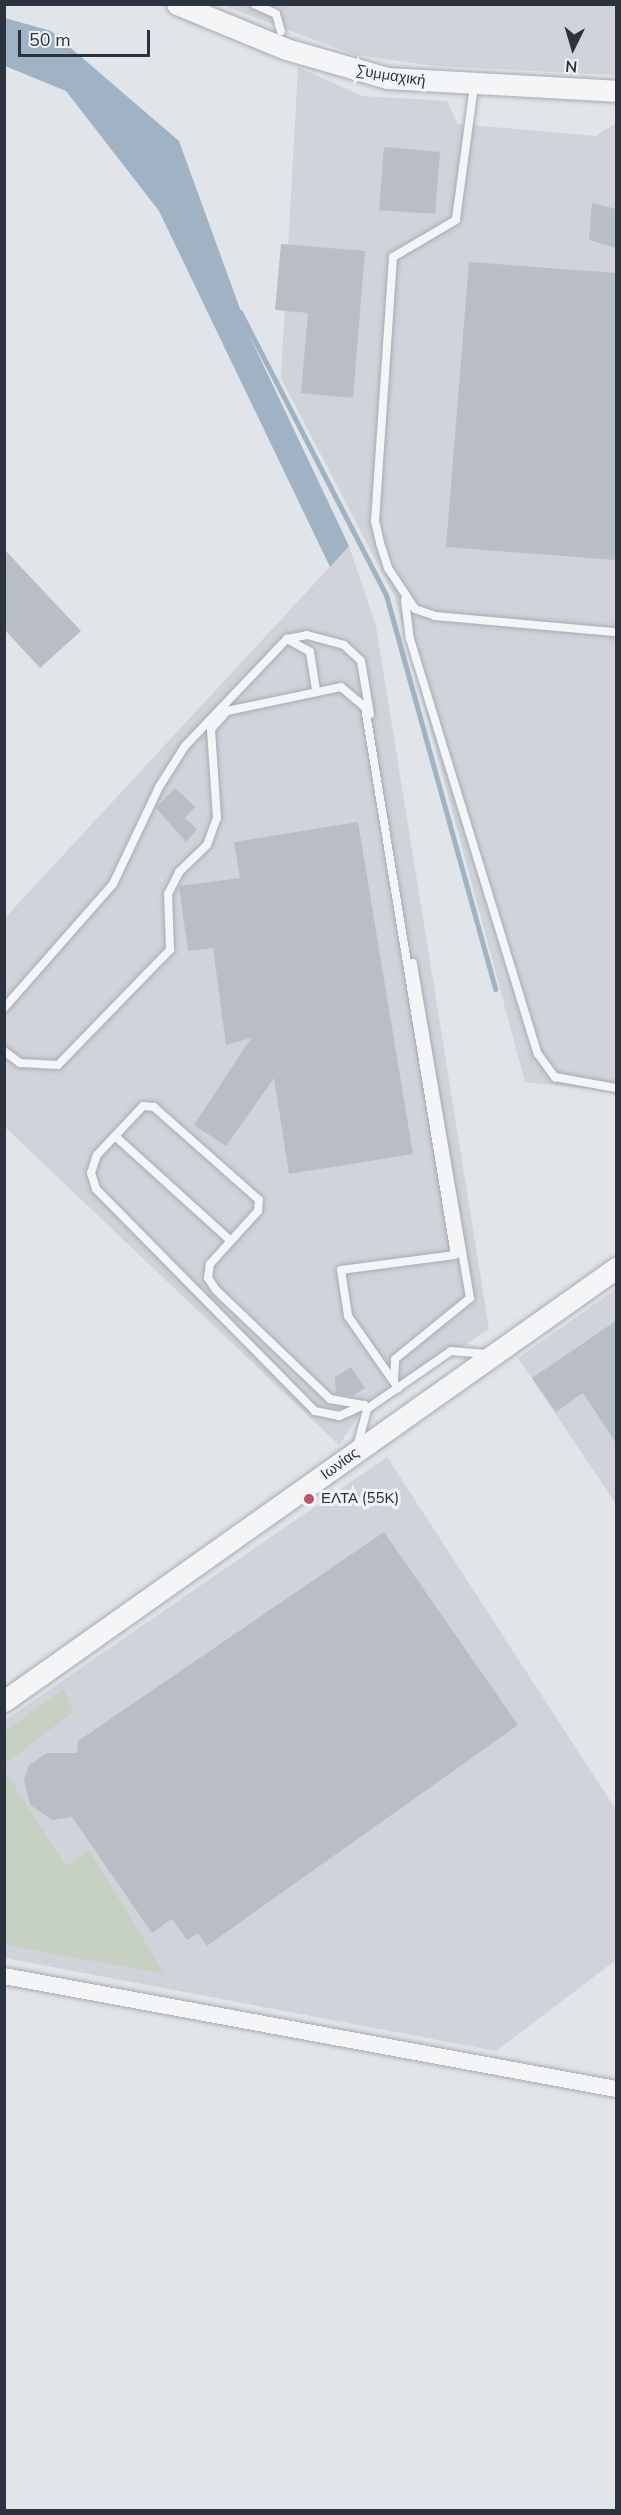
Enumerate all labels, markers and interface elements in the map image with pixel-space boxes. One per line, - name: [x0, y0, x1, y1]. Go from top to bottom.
- scale bar: [21, 18, 153, 56]
- north arrow: [543, 18, 603, 78]
- text: 50 m: [29, 28, 71, 52]
- text: N: [565, 54, 578, 77]
- street label: Συμμαχική: [355, 62, 427, 90]
- street label: Ιωνίας: [317, 1444, 363, 1484]
- place label: ΕΛΤΑ (55Κ): [321, 1490, 399, 1508]
- marker: ΕΛΤΑ (55Κ): [302, 1492, 316, 1506]

